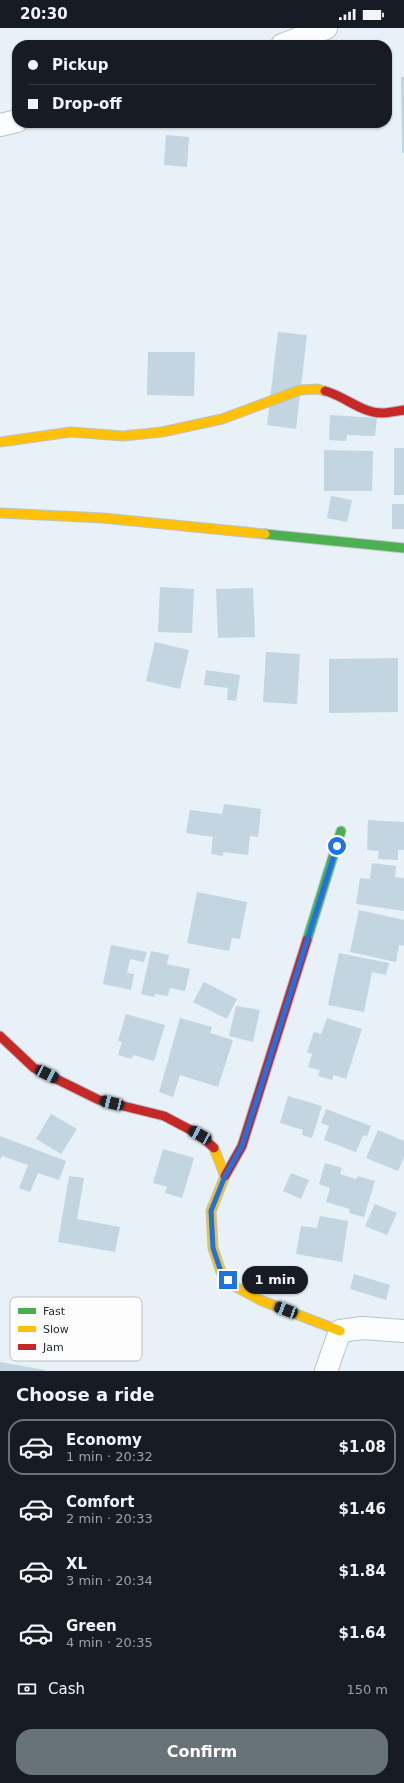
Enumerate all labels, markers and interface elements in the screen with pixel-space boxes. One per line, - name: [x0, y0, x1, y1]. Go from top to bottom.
- text: 20:30: [20, 5, 68, 23]
- text: Pickup: [52, 56, 108, 74]
- text: Drop-off: [52, 95, 122, 113]
- route start: [328, 837, 346, 855]
- car: [34, 1063, 60, 1085]
- car: [99, 1094, 125, 1112]
- car: [187, 1124, 213, 1146]
- callout: 1 min: [242, 1266, 308, 1294]
- route end: [219, 1271, 237, 1289]
- text: 1 min: [255, 1272, 295, 1287]
- legend: [10, 1297, 142, 1361]
- car: [273, 1300, 299, 1320]
- text: Fast: [43, 1305, 66, 1318]
- text: Slow: [43, 1323, 69, 1336]
- text: Jam: [42, 1341, 64, 1354]
- text: Choose a ride: [16, 1384, 155, 1405]
- icon: car: [18, 1429, 54, 1465]
- text: Economy: [66, 1431, 142, 1449]
- text: $1.08: [339, 1438, 386, 1456]
- text: 1 min · 20:32: [66, 1449, 153, 1464]
- icon: car: [18, 1491, 54, 1527]
- text: Comfort: [66, 1493, 134, 1511]
- text: $1.46: [339, 1500, 386, 1518]
- text: 2 min · 20:33: [66, 1511, 153, 1526]
- icon: car: [18, 1553, 54, 1589]
- text: XL: [66, 1555, 87, 1573]
- text: $1.84: [339, 1562, 386, 1580]
- text: 3 min · 20:34: [66, 1573, 153, 1588]
- icon: car: [18, 1615, 54, 1651]
- text: Green: [66, 1617, 117, 1635]
- text: $1.64: [339, 1624, 386, 1642]
- text: 4 min · 20:35: [66, 1635, 153, 1650]
- icon: cash: [16, 1678, 38, 1700]
- text: Cash: [48, 1680, 85, 1698]
- text: 150 m: [346, 1682, 388, 1697]
- button: Confirm: [16, 1729, 388, 1775]

